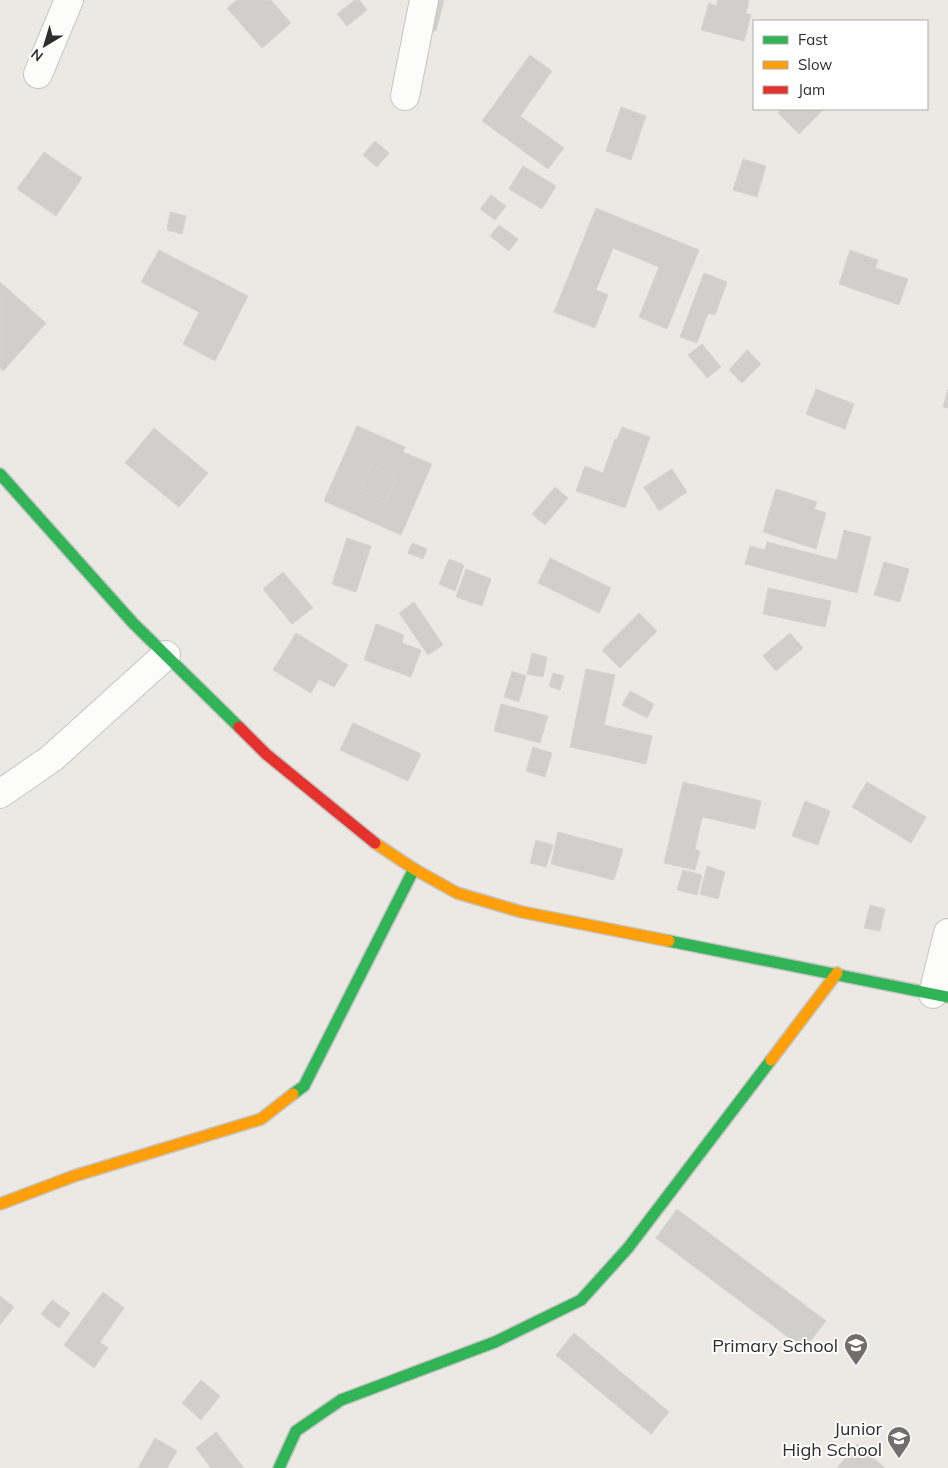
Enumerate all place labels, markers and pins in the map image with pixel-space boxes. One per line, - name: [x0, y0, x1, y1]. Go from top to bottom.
- school or university icon: Primary School: [843, 1332, 869, 1366]
- place label: Primary School: [712, 1334, 838, 1357]
- place label: Junior High School: [782, 1417, 882, 1461]
- school or university icon: Junior High School: [886, 1425, 912, 1459]

